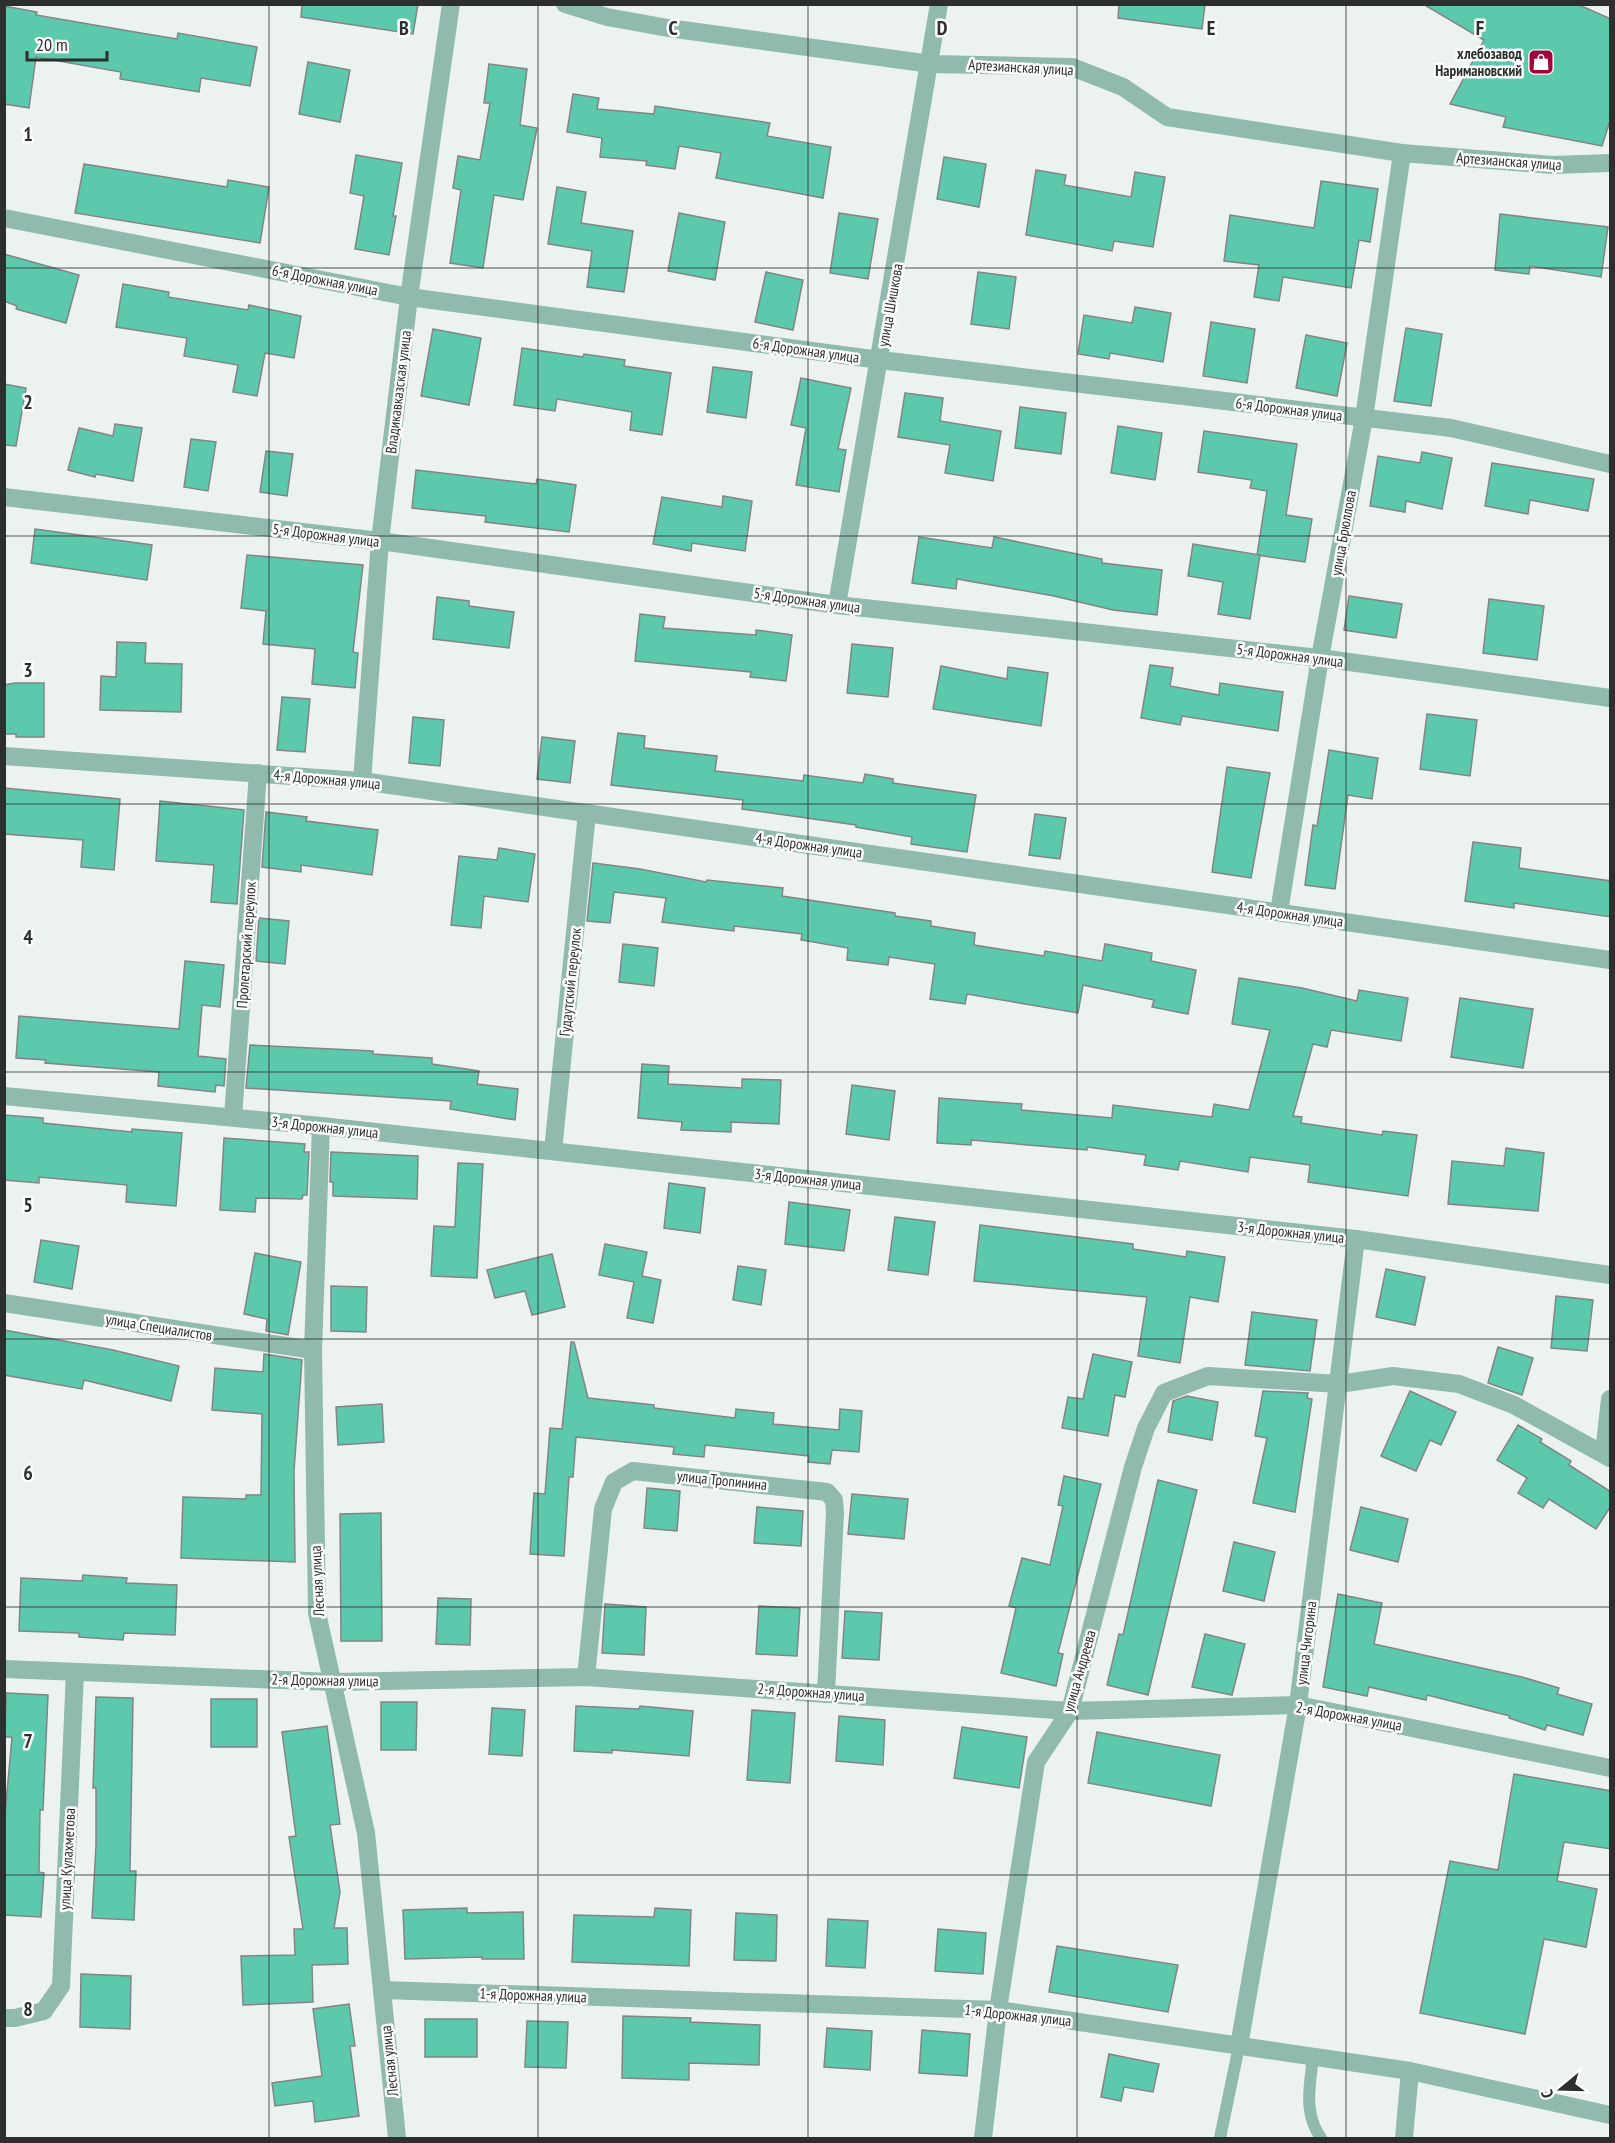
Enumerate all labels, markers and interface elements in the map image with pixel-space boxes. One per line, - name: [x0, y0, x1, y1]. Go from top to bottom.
- text: B: [399, 15, 409, 41]
- text: C: [668, 15, 678, 41]
- text: D: [937, 15, 948, 41]
- text: E: [1207, 15, 1215, 41]
- text: F: [1476, 15, 1484, 41]
- scale bar: [27, 24, 106, 62]
- text: 20 m: [36, 33, 68, 56]
- place label: хлебозавод Наримановский: [1435, 44, 1522, 80]
- shop icon: хлебозавод Наримановский: [1526, 47, 1556, 77]
- street label: Артезианская улица: [968, 55, 1074, 79]
- text: 1: [23, 121, 33, 147]
- street label: Артезианская улица: [1456, 148, 1562, 174]
- street label: 6-я Дорожная улица: [271, 260, 379, 300]
- street label: улица Шишкова: [873, 262, 907, 348]
- street label: Владикавказская улица: [381, 329, 415, 455]
- street label: 6-я Дорожная улица: [752, 333, 860, 367]
- text: 2: [23, 389, 33, 415]
- street label: 6-я Дорожная улица: [1235, 393, 1343, 425]
- street label: улица Брюллова: [1326, 489, 1360, 577]
- street label: 5-я Дорожная улица: [272, 519, 380, 551]
- street label: 5-я Дорожная улица: [753, 583, 861, 617]
- street label: 5-я Дорожная улица: [1236, 639, 1344, 671]
- text: 3: [23, 657, 33, 683]
- street label: 4-я Дорожная улица: [273, 765, 381, 793]
- street label: 4-я Дорожная улица: [755, 828, 863, 862]
- street label: Пролетарский переулок: [232, 881, 260, 1009]
- street label: 4-я Дорожная улица: [1236, 897, 1344, 931]
- text: 4: [23, 924, 33, 950]
- street label: Гудаутский переулок: [555, 927, 585, 1037]
- street label: 3-я Дорожная улица: [271, 1112, 379, 1142]
- street label: 3-я Дорожная улица: [754, 1164, 862, 1194]
- text: 5: [23, 1192, 33, 1218]
- street label: 3-я Дорожная улица: [1237, 1217, 1345, 1247]
- street label: улица Специалистов: [104, 1309, 214, 1345]
- text: 6: [23, 1460, 33, 1486]
- street label: улица Тропинина: [676, 1466, 768, 1494]
- street label: Лесная улица: [306, 1545, 328, 1618]
- street label: улица Чигорина: [1291, 1600, 1321, 1686]
- street label: улица Андреева: [1058, 1628, 1100, 1714]
- street label: 2-я Дорожная улица: [271, 1670, 379, 1690]
- street label: 2-я Дорожная улица: [757, 1679, 865, 1705]
- street label: 2-я Дорожная улица: [1294, 1697, 1404, 1735]
- text: 7: [23, 1728, 33, 1754]
- street label: улица Кулахметова: [55, 1807, 79, 1911]
- street label: 1-я Дорожная улица: [479, 1984, 587, 2006]
- text: 8: [23, 1996, 33, 2022]
- street label: 1-я Дорожная улица: [964, 2000, 1072, 2030]
- street label: Лесная улица: [376, 2025, 402, 2098]
- north arrow: [1531, 2059, 1591, 2119]
- text: С: [1536, 2087, 1557, 2101]

